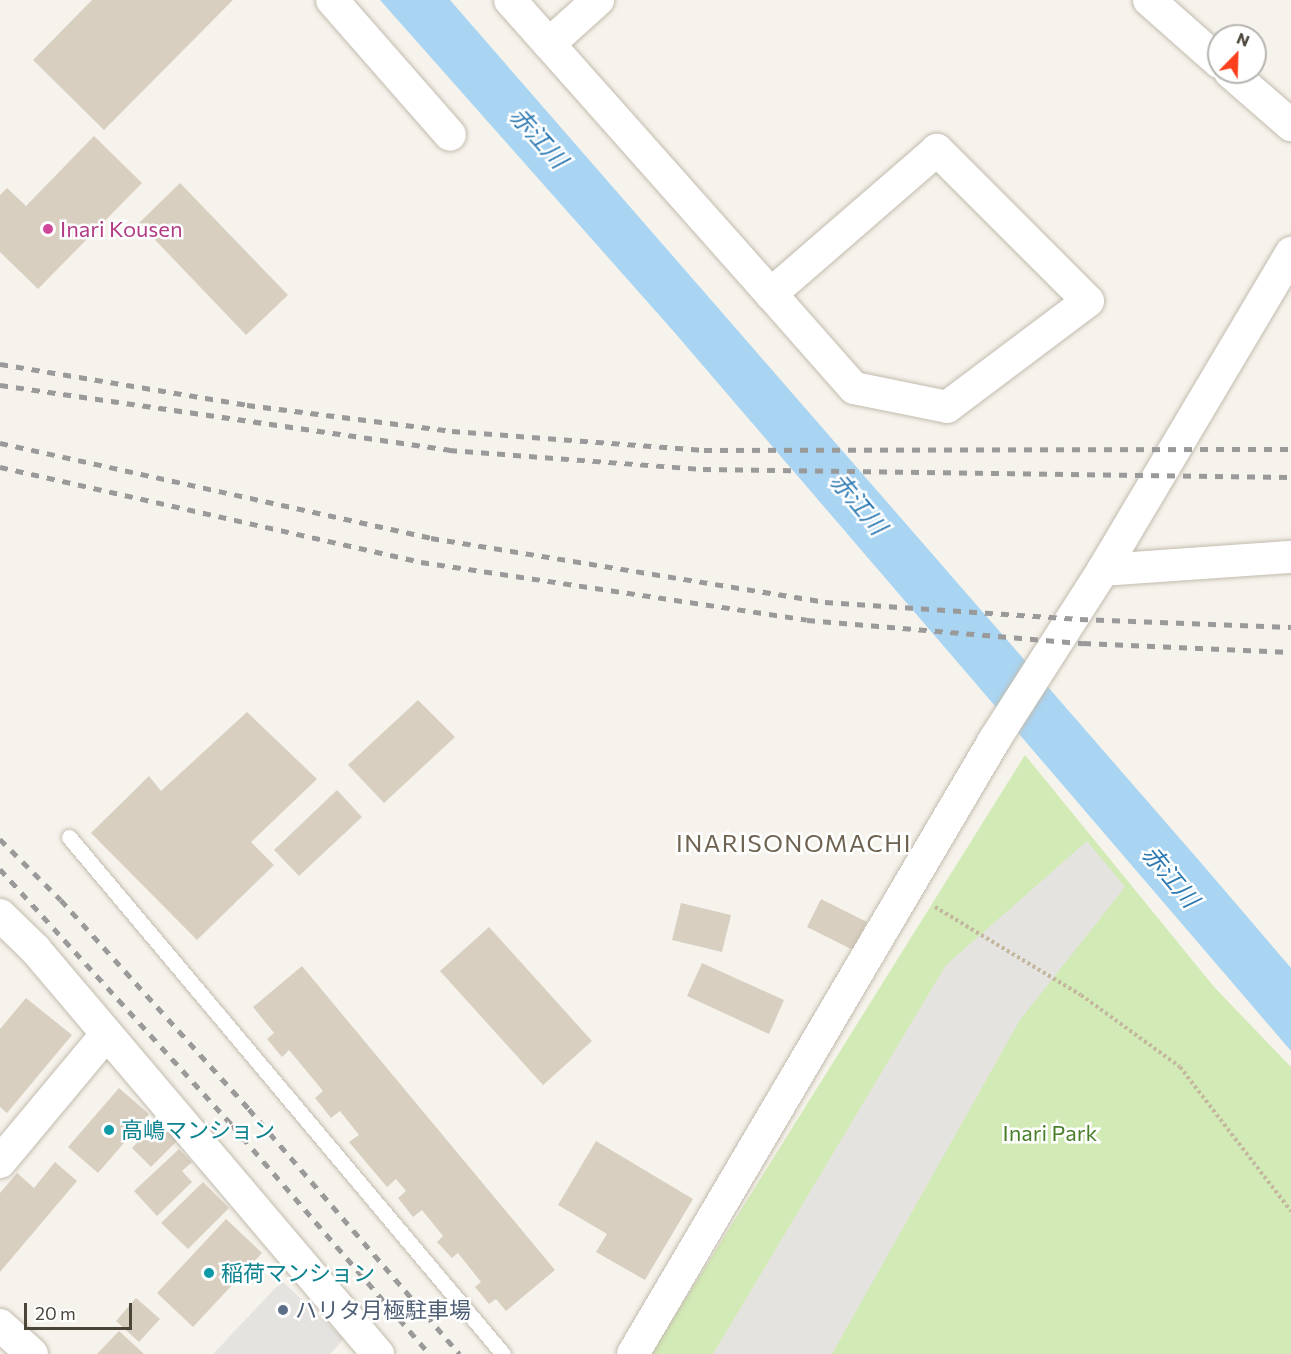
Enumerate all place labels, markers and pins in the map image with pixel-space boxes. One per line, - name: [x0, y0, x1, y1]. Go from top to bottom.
- place label: Inari Kousen: [60, 216, 183, 242]
- marker: Inari Kousen: [41, 222, 55, 236]
- place label: 高嶋マンション: [121, 1117, 275, 1143]
- marker: 高嶋マンション: [102, 1123, 116, 1137]
- place label: 稲荷マンション: [221, 1260, 375, 1286]
- marker: 稲荷マンション: [202, 1266, 216, 1280]
- place label: ハリタ月極駐車場: [295, 1297, 471, 1323]
- marker: ハリタ月極駐車場: [276, 1303, 290, 1317]

